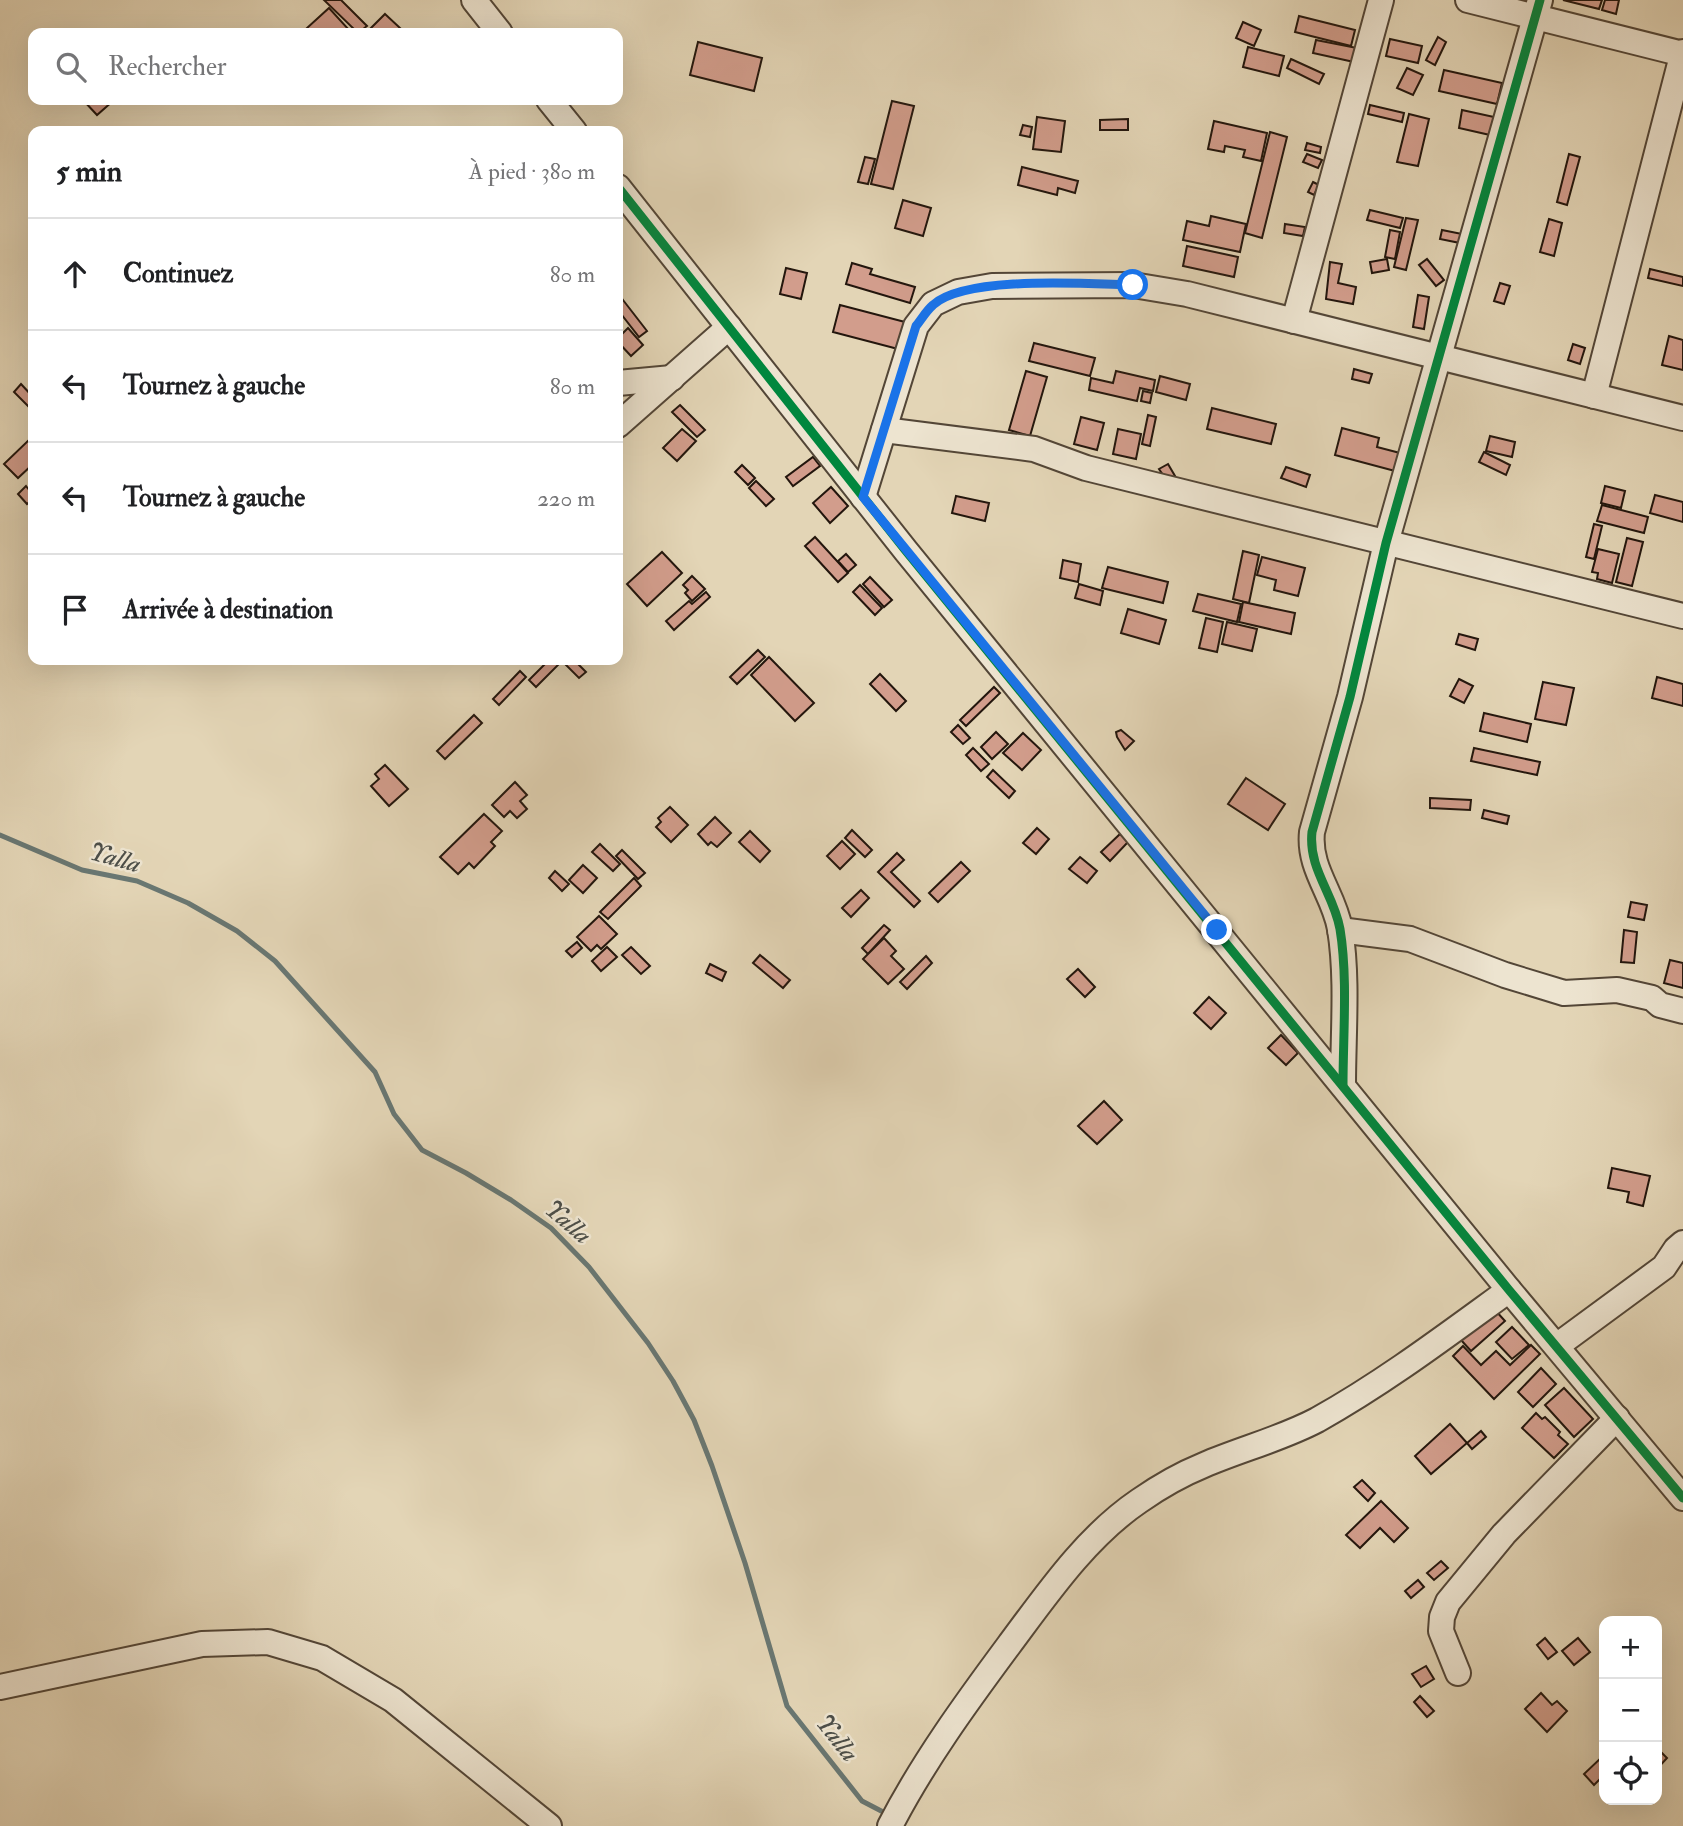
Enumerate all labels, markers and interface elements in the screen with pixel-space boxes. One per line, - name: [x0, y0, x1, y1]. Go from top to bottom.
- search box: [28, 28, 623, 105]
- icon: search: [52, 48, 90, 86]
- text: Rechercher: [108, 51, 227, 83]
- text: 5 min: [56, 153, 122, 190]
- text: À pied · 380 m: [469, 157, 595, 186]
- icon: ahead: [56, 255, 94, 293]
- text: Continuez: [123, 258, 233, 290]
- text: 80 m: [550, 260, 595, 289]
- route start: [1117, 269, 1148, 300]
- icon: left: [56, 367, 94, 405]
- text: Tournez à gauche: [123, 370, 305, 402]
- text: 80 m: [550, 372, 595, 401]
- icon: left: [56, 479, 94, 517]
- text: Tournez à gauche: [123, 482, 305, 514]
- text: 220 m: [537, 484, 595, 513]
- icon: arrive: [56, 591, 94, 629]
- text: Arrivée à destination: [123, 594, 333, 626]
- water label: Yalla: [86, 835, 144, 881]
- route end: [1201, 914, 1232, 945]
- water label: Yalla: [538, 1193, 598, 1251]
- map controls: [1599, 1616, 1662, 1805]
- button: +: [1599, 1616, 1662, 1679]
- button: −: [1599, 1679, 1662, 1742]
- water label: Yalla: [808, 1708, 866, 1768]
- button: locate: [1599, 1742, 1662, 1805]

